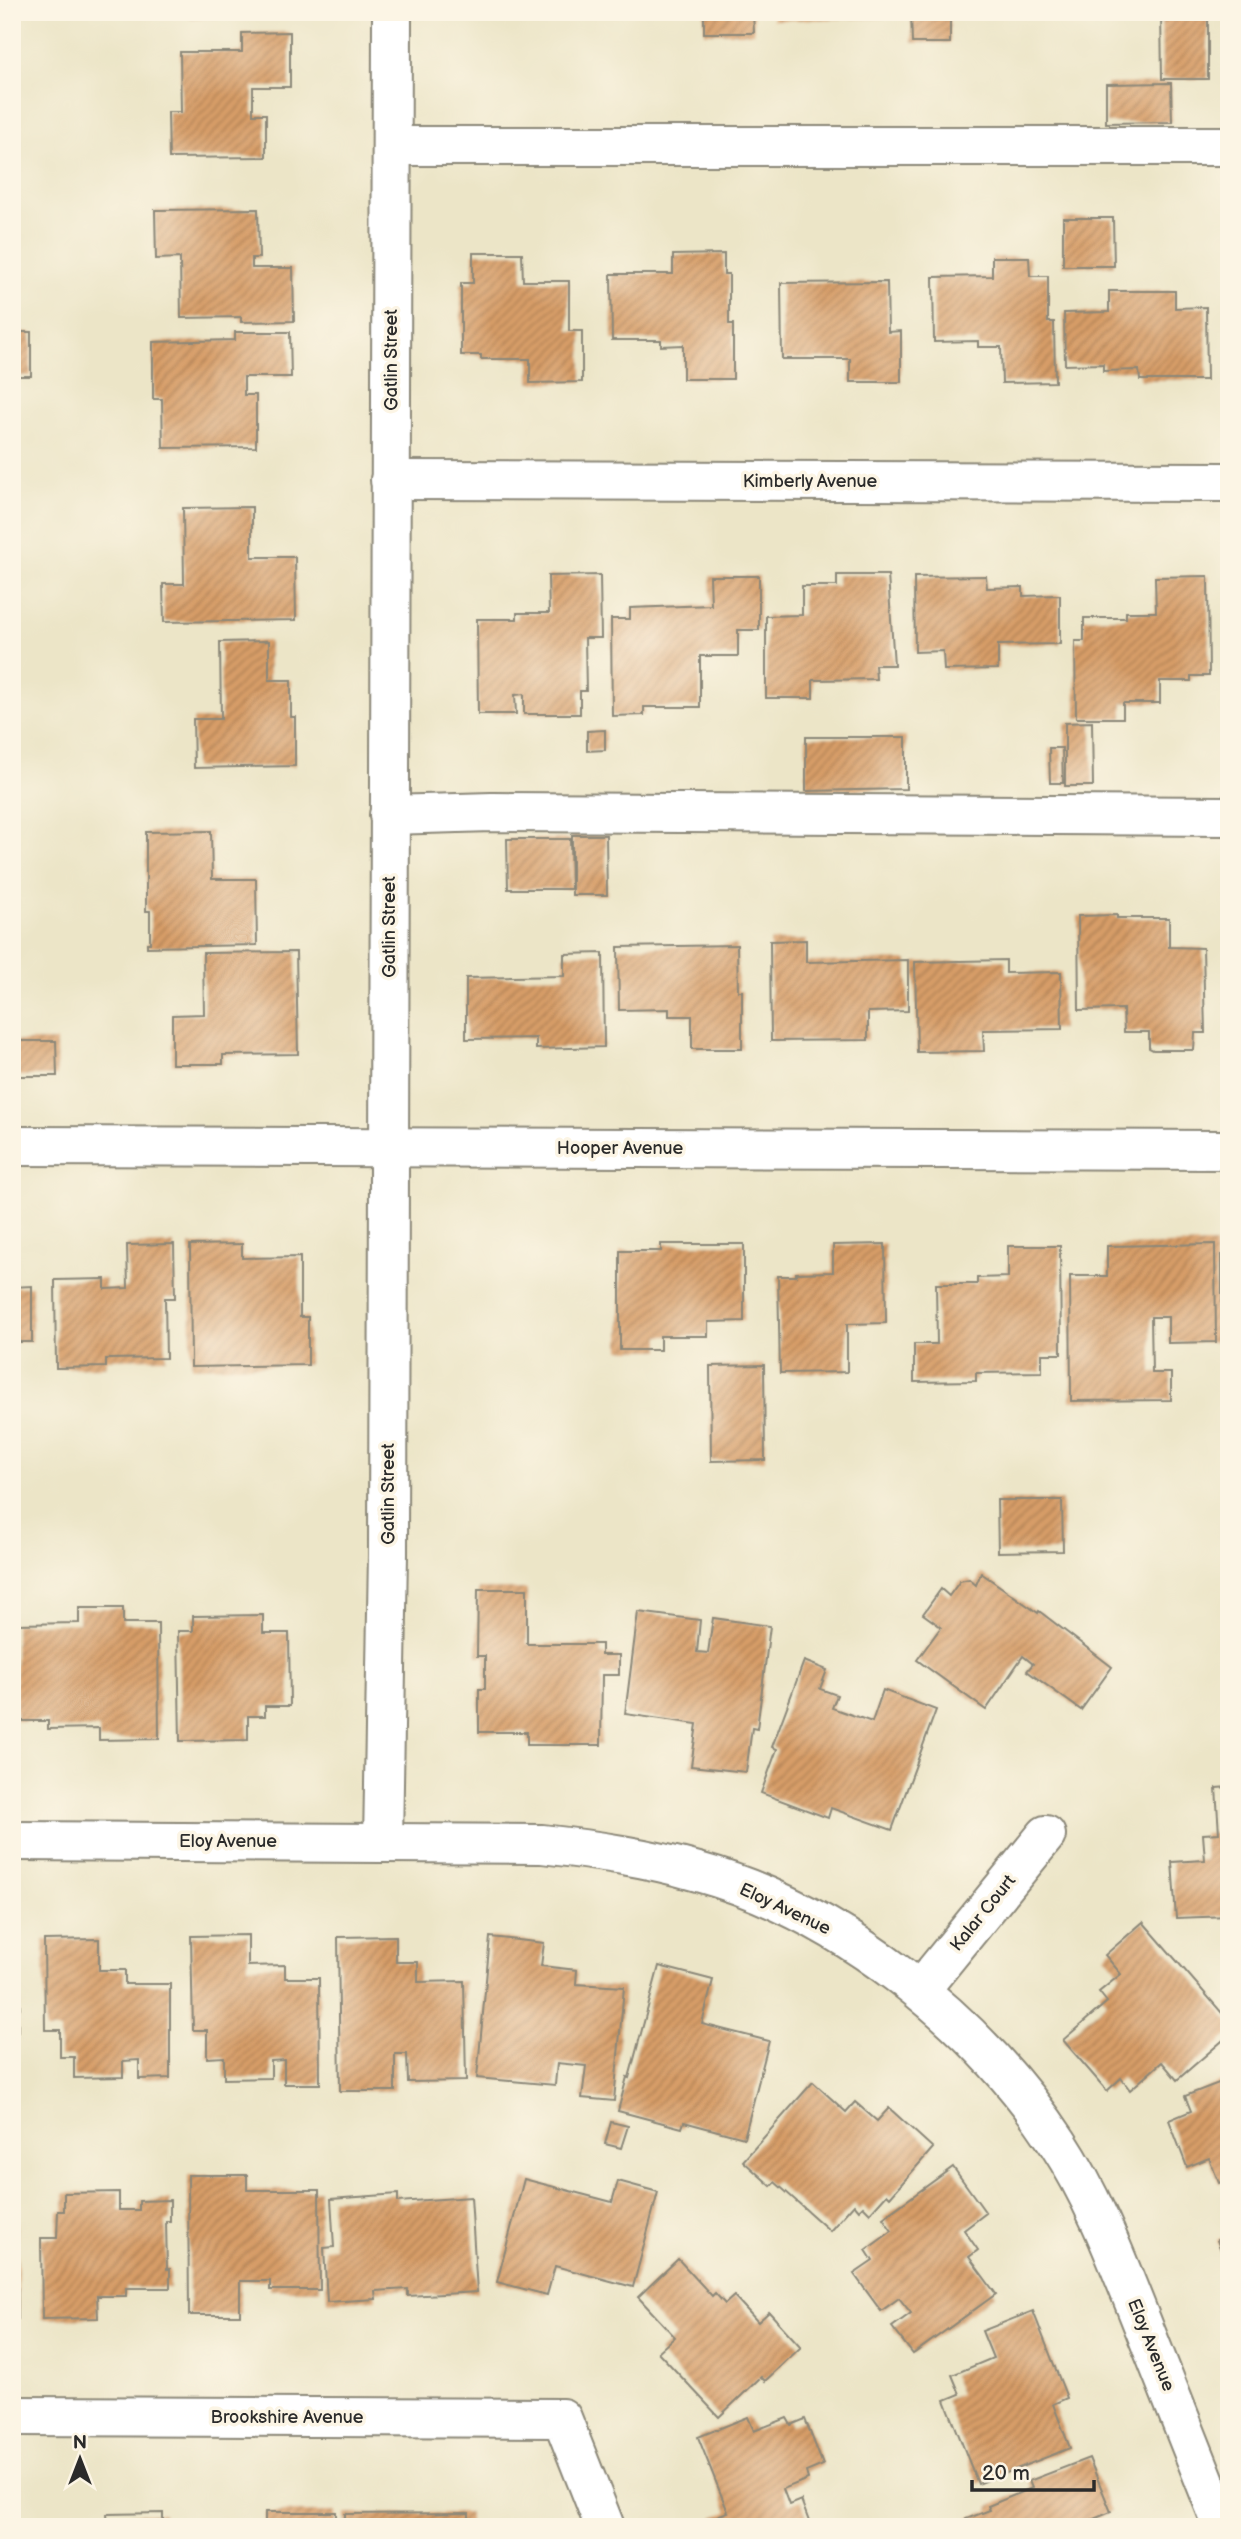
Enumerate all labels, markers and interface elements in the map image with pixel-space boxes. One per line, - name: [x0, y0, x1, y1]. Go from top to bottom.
- street label: Gatlin Street: [381, 309, 402, 411]
- street label: Kimberly Avenue: [743, 471, 878, 492]
- street label: Gatlin Street: [379, 876, 400, 978]
- street label: Hooper Avenue: [557, 1138, 684, 1159]
- street label: Gatlin Street: [378, 1443, 399, 1545]
- street label: Eloy Avenue: [179, 1831, 277, 1852]
- street label: Kalar Court: [946, 1870, 1020, 1955]
- street label: Eloy Avenue: [736, 1879, 834, 1939]
- street label: Eloy Avenue: [1123, 2296, 1179, 2395]
- street label: Brookshire Avenue: [211, 2407, 364, 2428]
- north arrow: [46, 2424, 116, 2494]
- text: N: [73, 2432, 87, 2455]
- scale bar: [972, 2448, 1094, 2492]
- text: 20 m: [982, 2461, 1030, 2486]

